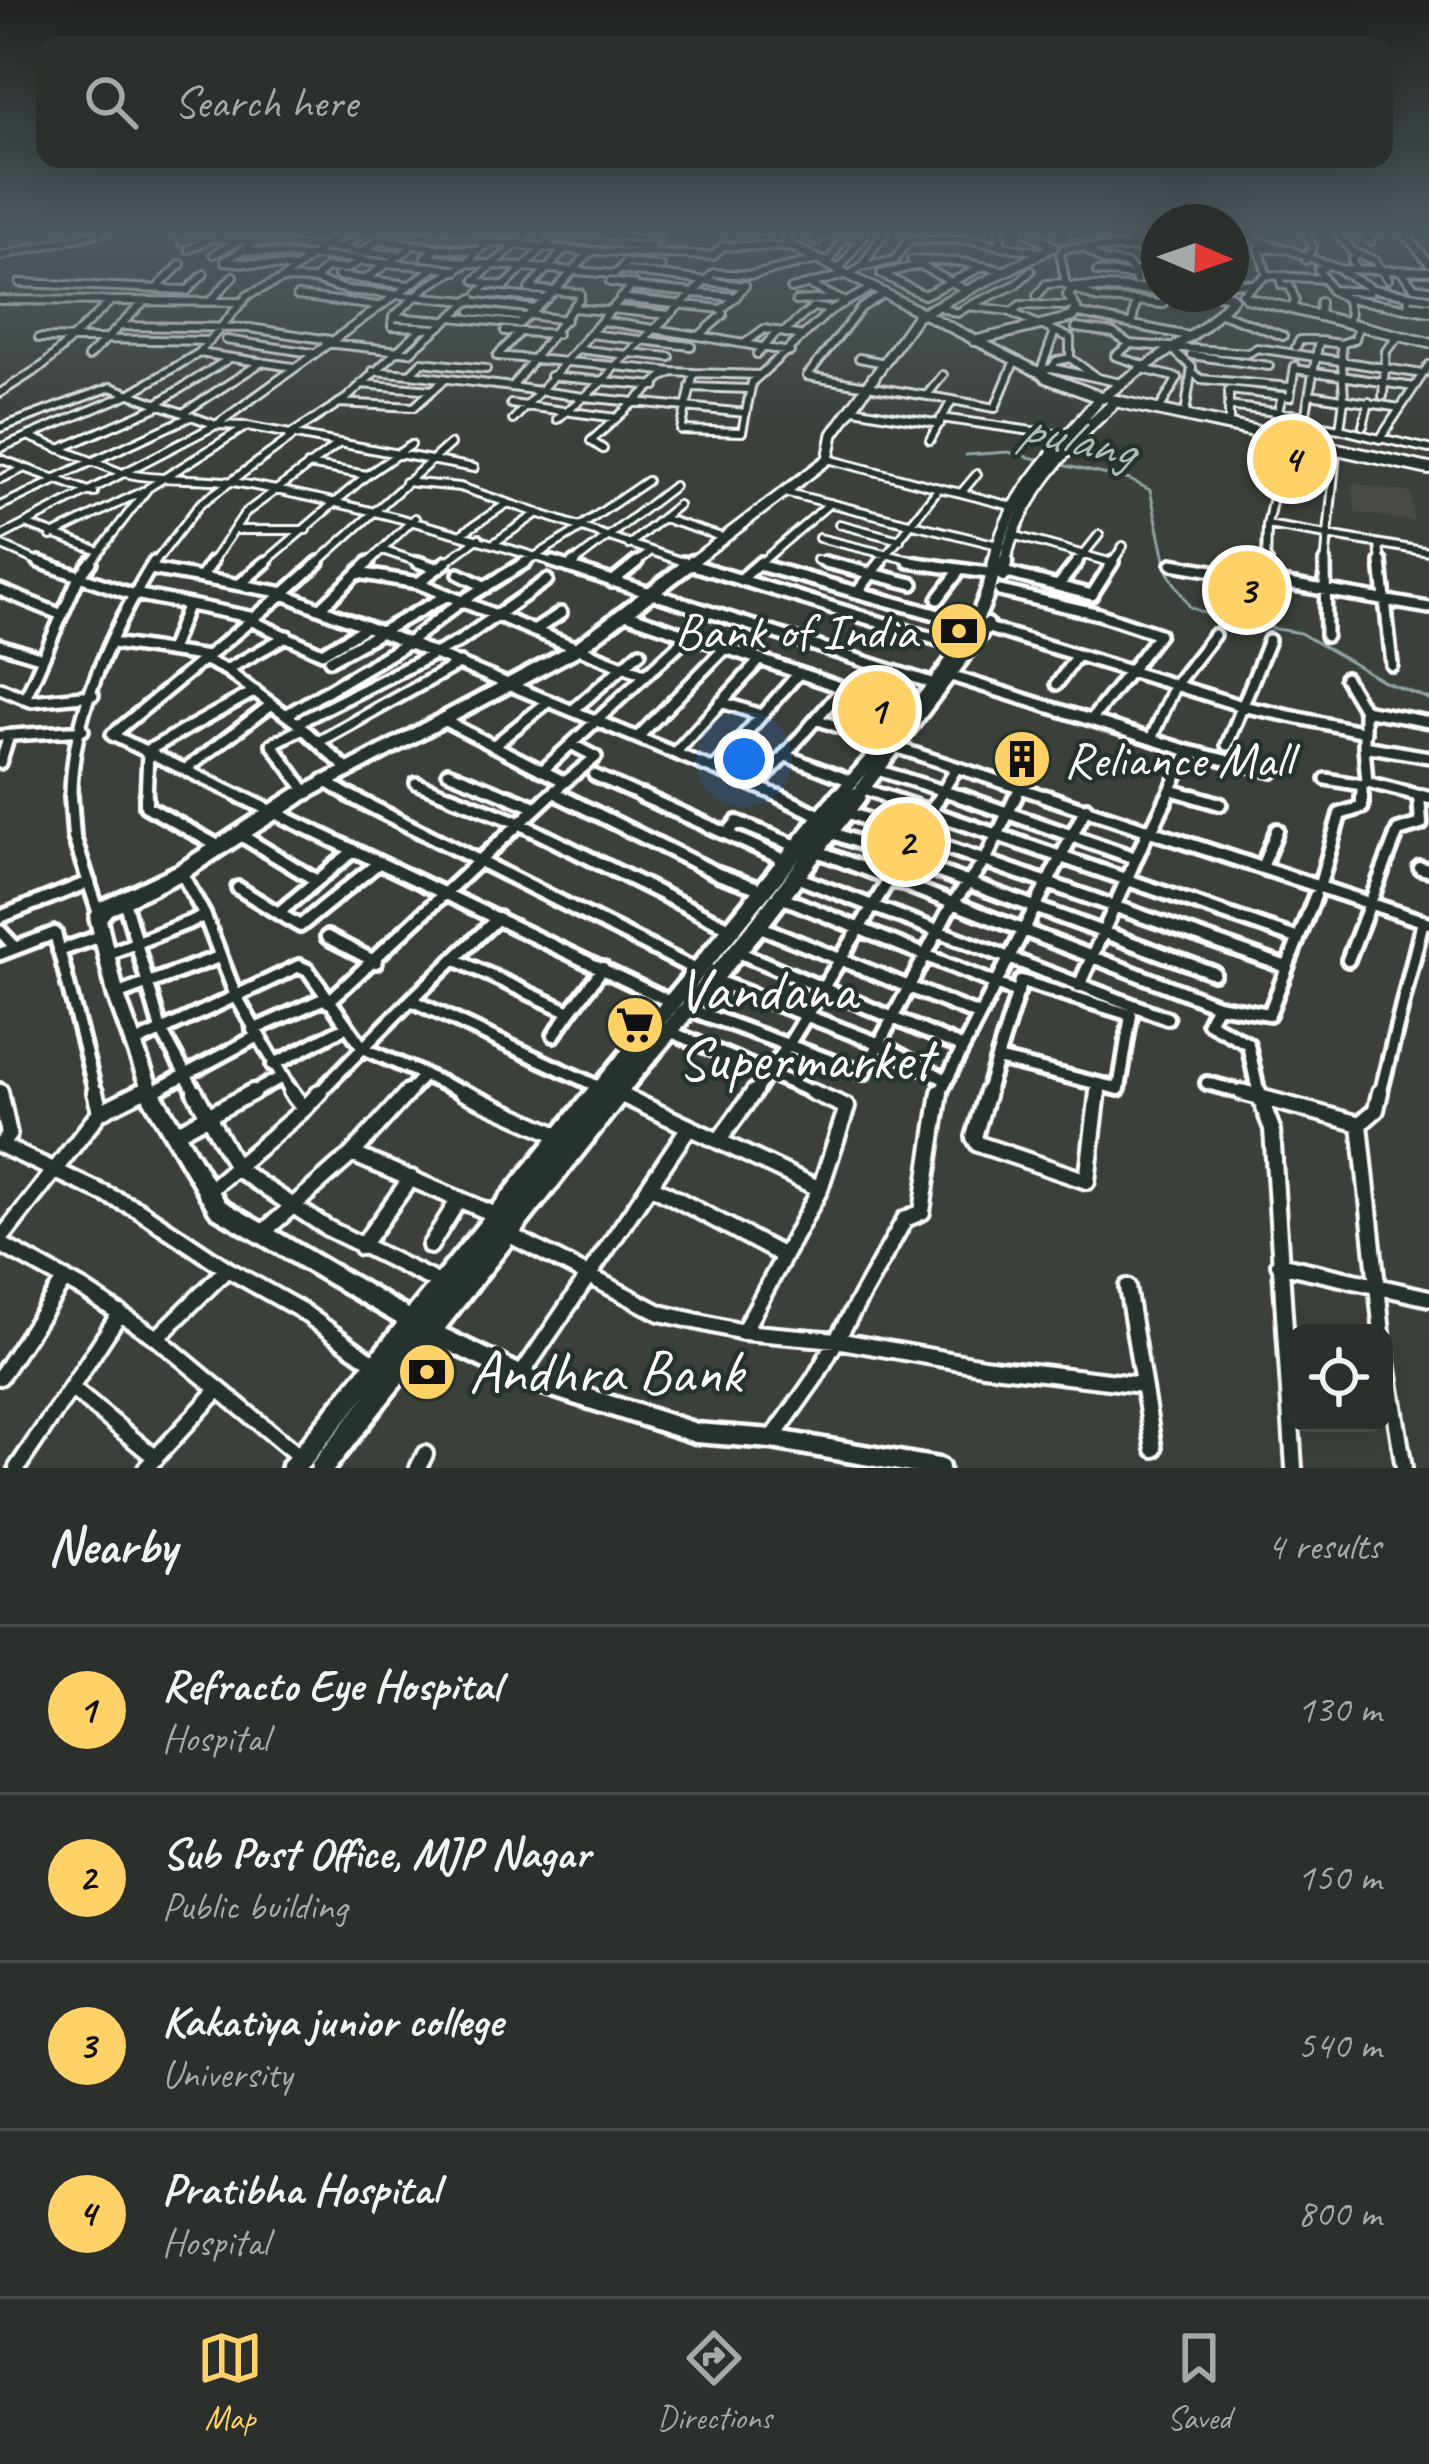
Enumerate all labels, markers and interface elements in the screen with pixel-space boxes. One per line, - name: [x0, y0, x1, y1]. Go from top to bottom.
- search box: [36, 36, 1393, 168]
- icon: search: [78, 69, 144, 135]
- text: Search here: [174, 74, 357, 131]
- north arrow: [1141, 204, 1249, 312]
- water label: pulang: [1014, 392, 1148, 485]
- pin: 4: [1253, 414, 1331, 504]
- pin: 3: [1208, 545, 1286, 635]
- place label: Bank of India: [674, 599, 921, 663]
- bank icon: Bank of India: [928, 600, 990, 662]
- pin: 1: [838, 665, 916, 755]
- place label: Reliance Mall: [1064, 727, 1301, 791]
- building icon: Reliance Mall: [991, 728, 1053, 790]
- your location: [714, 729, 774, 789]
- pin: 2: [867, 797, 945, 887]
- place label: Vandana Supermarket: [677, 952, 940, 1097]
- supermarket icon: Vandana Supermarket: [604, 994, 666, 1056]
- map controls: [1285, 1324, 1393, 1432]
- button: locate: [1285, 1324, 1393, 1432]
- place label: Andhra Bank: [469, 1334, 747, 1410]
- bank icon: Andhra Bank: [396, 1341, 458, 1403]
- text: Nearby: [48, 1514, 176, 1578]
- text: 4 results: [1267, 1522, 1381, 1571]
- text: Refracto Eye Hospital: [162, 1657, 500, 1714]
- text: 1: [78, 1685, 96, 1734]
- text: 130 m: [1297, 1685, 1381, 1734]
- text: Hospital: [162, 1714, 269, 1763]
- text: Sub Post Office, MJP Nagar: [162, 1825, 590, 1882]
- text: 2: [78, 1853, 96, 1902]
- text: 150 m: [1297, 1853, 1381, 1902]
- text: Public building: [162, 1882, 347, 1931]
- text: Kakatiya junior college: [162, 1993, 503, 2050]
- text: 3: [78, 2021, 96, 2070]
- text: 540 m: [1297, 2021, 1381, 2070]
- text: University: [162, 2050, 292, 2099]
- text: Pratibha Hospital: [162, 2161, 439, 2218]
- text: 4: [78, 2189, 96, 2238]
- text: 800 m: [1297, 2189, 1381, 2238]
- text: Hospital: [162, 2218, 269, 2267]
- tab: Map: [197, 2325, 263, 2439]
- tab: Directions: [657, 2325, 772, 2439]
- tab: Saved: [1166, 2325, 1232, 2439]

